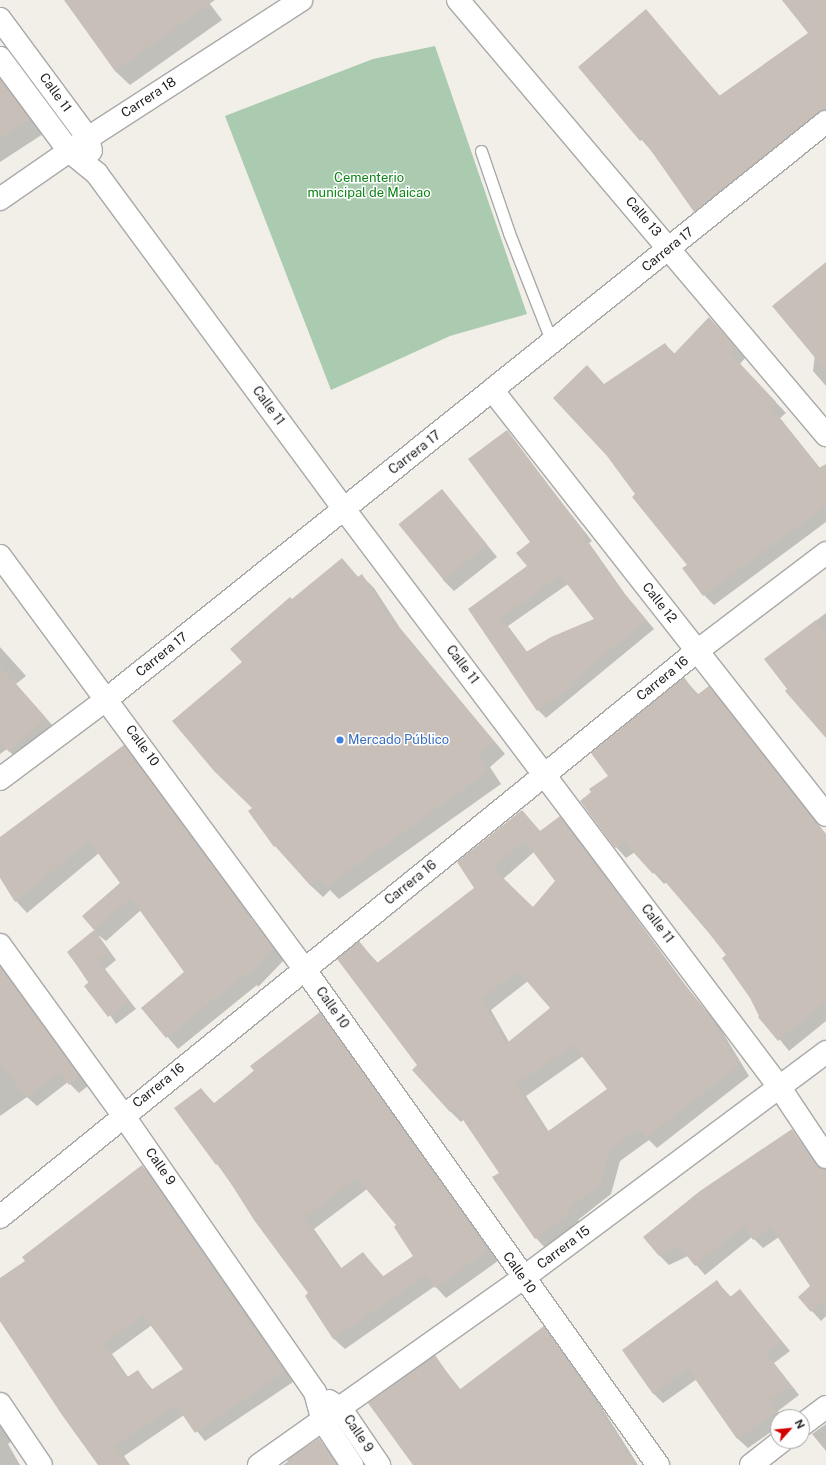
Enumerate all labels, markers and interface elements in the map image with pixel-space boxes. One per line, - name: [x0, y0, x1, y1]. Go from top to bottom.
- street label: Calle 11: [36, 70, 74, 116]
- street label: Carrera 18: [119, 74, 179, 122]
- park label: Cementerio municipal de Maicao: [307, 171, 431, 202]
- street label: Calle 13: [622, 194, 664, 240]
- street label: Carrera 17: [639, 225, 697, 275]
- street label: Calle 11: [249, 383, 287, 429]
- street label: Carrera 17: [386, 428, 444, 478]
- street label: Calle 12: [638, 580, 680, 626]
- street label: Carrera 17: [133, 630, 191, 680]
- street label: Calle 11: [442, 643, 482, 687]
- street label: Carrera 16: [634, 653, 692, 705]
- street label: Calle 10: [122, 722, 162, 770]
- place label: Mercado Público: [348, 732, 449, 748]
- marker: Mercado Público: [335, 735, 345, 745]
- street label: Carrera 16: [382, 857, 440, 909]
- street label: Calle 11: [637, 902, 677, 946]
- street label: Calle 10: [312, 984, 352, 1032]
- street label: Carrera 16: [130, 1060, 188, 1112]
- street label: Calle 9: [142, 1145, 178, 1189]
- street label: Carrera 15: [534, 1223, 594, 1273]
- street label: Calle 10: [499, 1249, 539, 1297]
- north arrow: [770, 1409, 810, 1449]
- street label: Calle 9: [340, 1412, 376, 1456]
- text: N: [792, 1417, 807, 1431]

